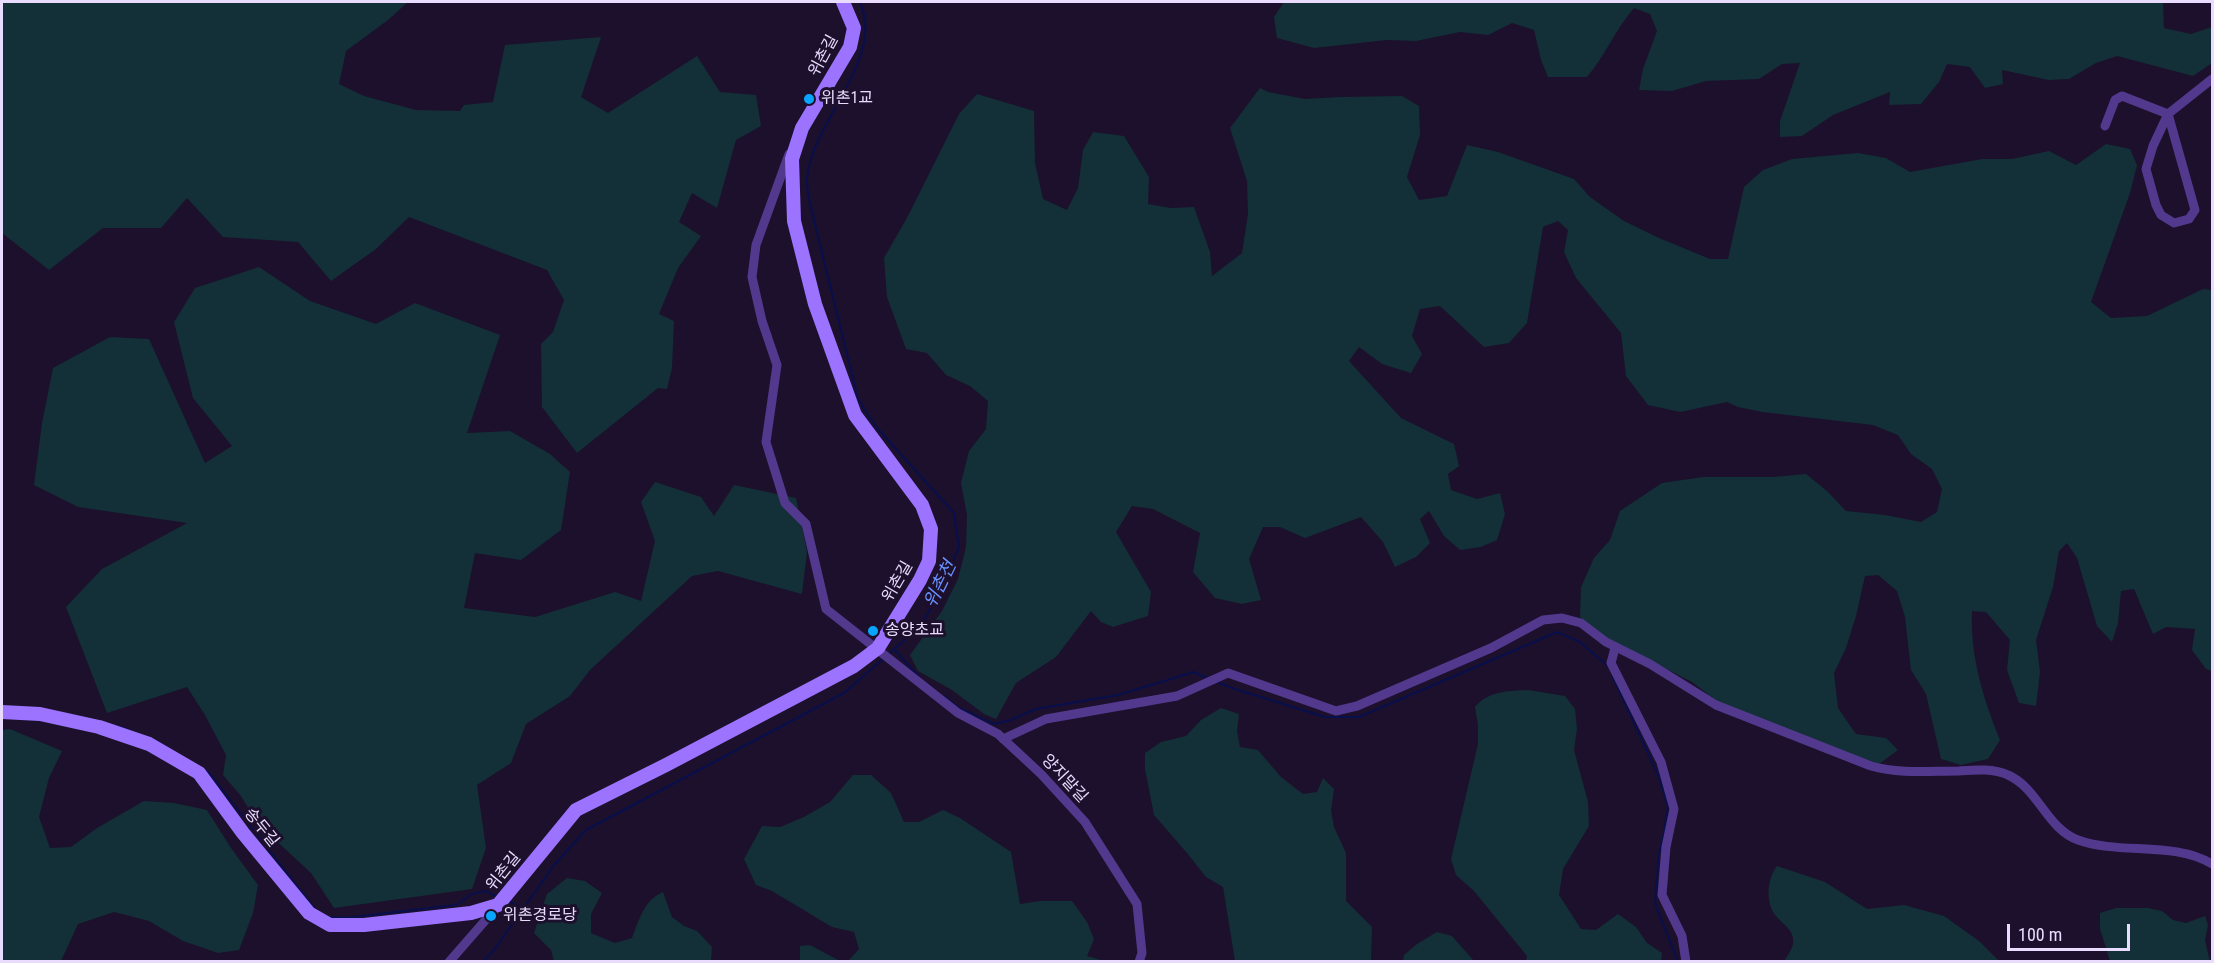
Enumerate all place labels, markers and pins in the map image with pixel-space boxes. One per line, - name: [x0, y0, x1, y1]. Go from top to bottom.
- place label: 위촌1교: [821, 89, 873, 109]
- marker: 위촌1교: [802, 92, 816, 106]
- place label: 송양초교: [885, 621, 944, 641]
- marker: 송양초교: [866, 624, 880, 638]
- place label: 위촌경로당: [503, 906, 577, 926]
- marker: 위촌경로당: [484, 909, 498, 923]

